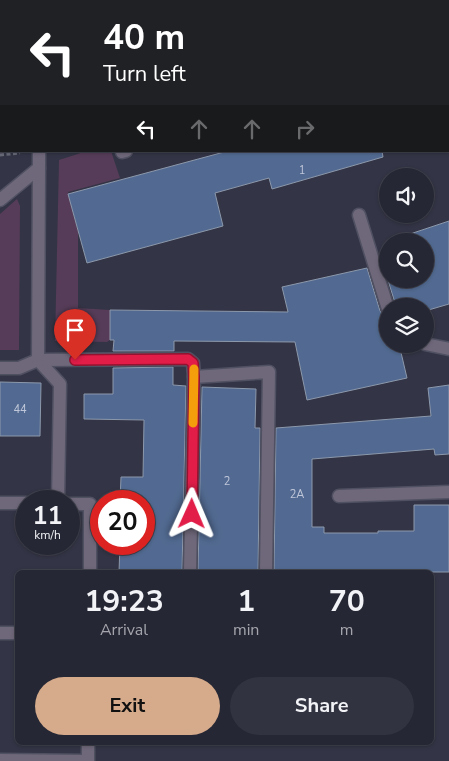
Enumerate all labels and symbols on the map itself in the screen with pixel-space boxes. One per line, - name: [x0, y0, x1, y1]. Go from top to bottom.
- house number: 1: [299, 163, 305, 178]
- pin: [54, 309, 96, 360]
- house number: 44: [13, 402, 27, 417]
- house number: 2: [224, 474, 230, 489]
- position arrow: [165, 487, 217, 539]
- house number: 2А: [290, 487, 304, 502]
- speed limit sign: 20: [90, 490, 155, 555]

